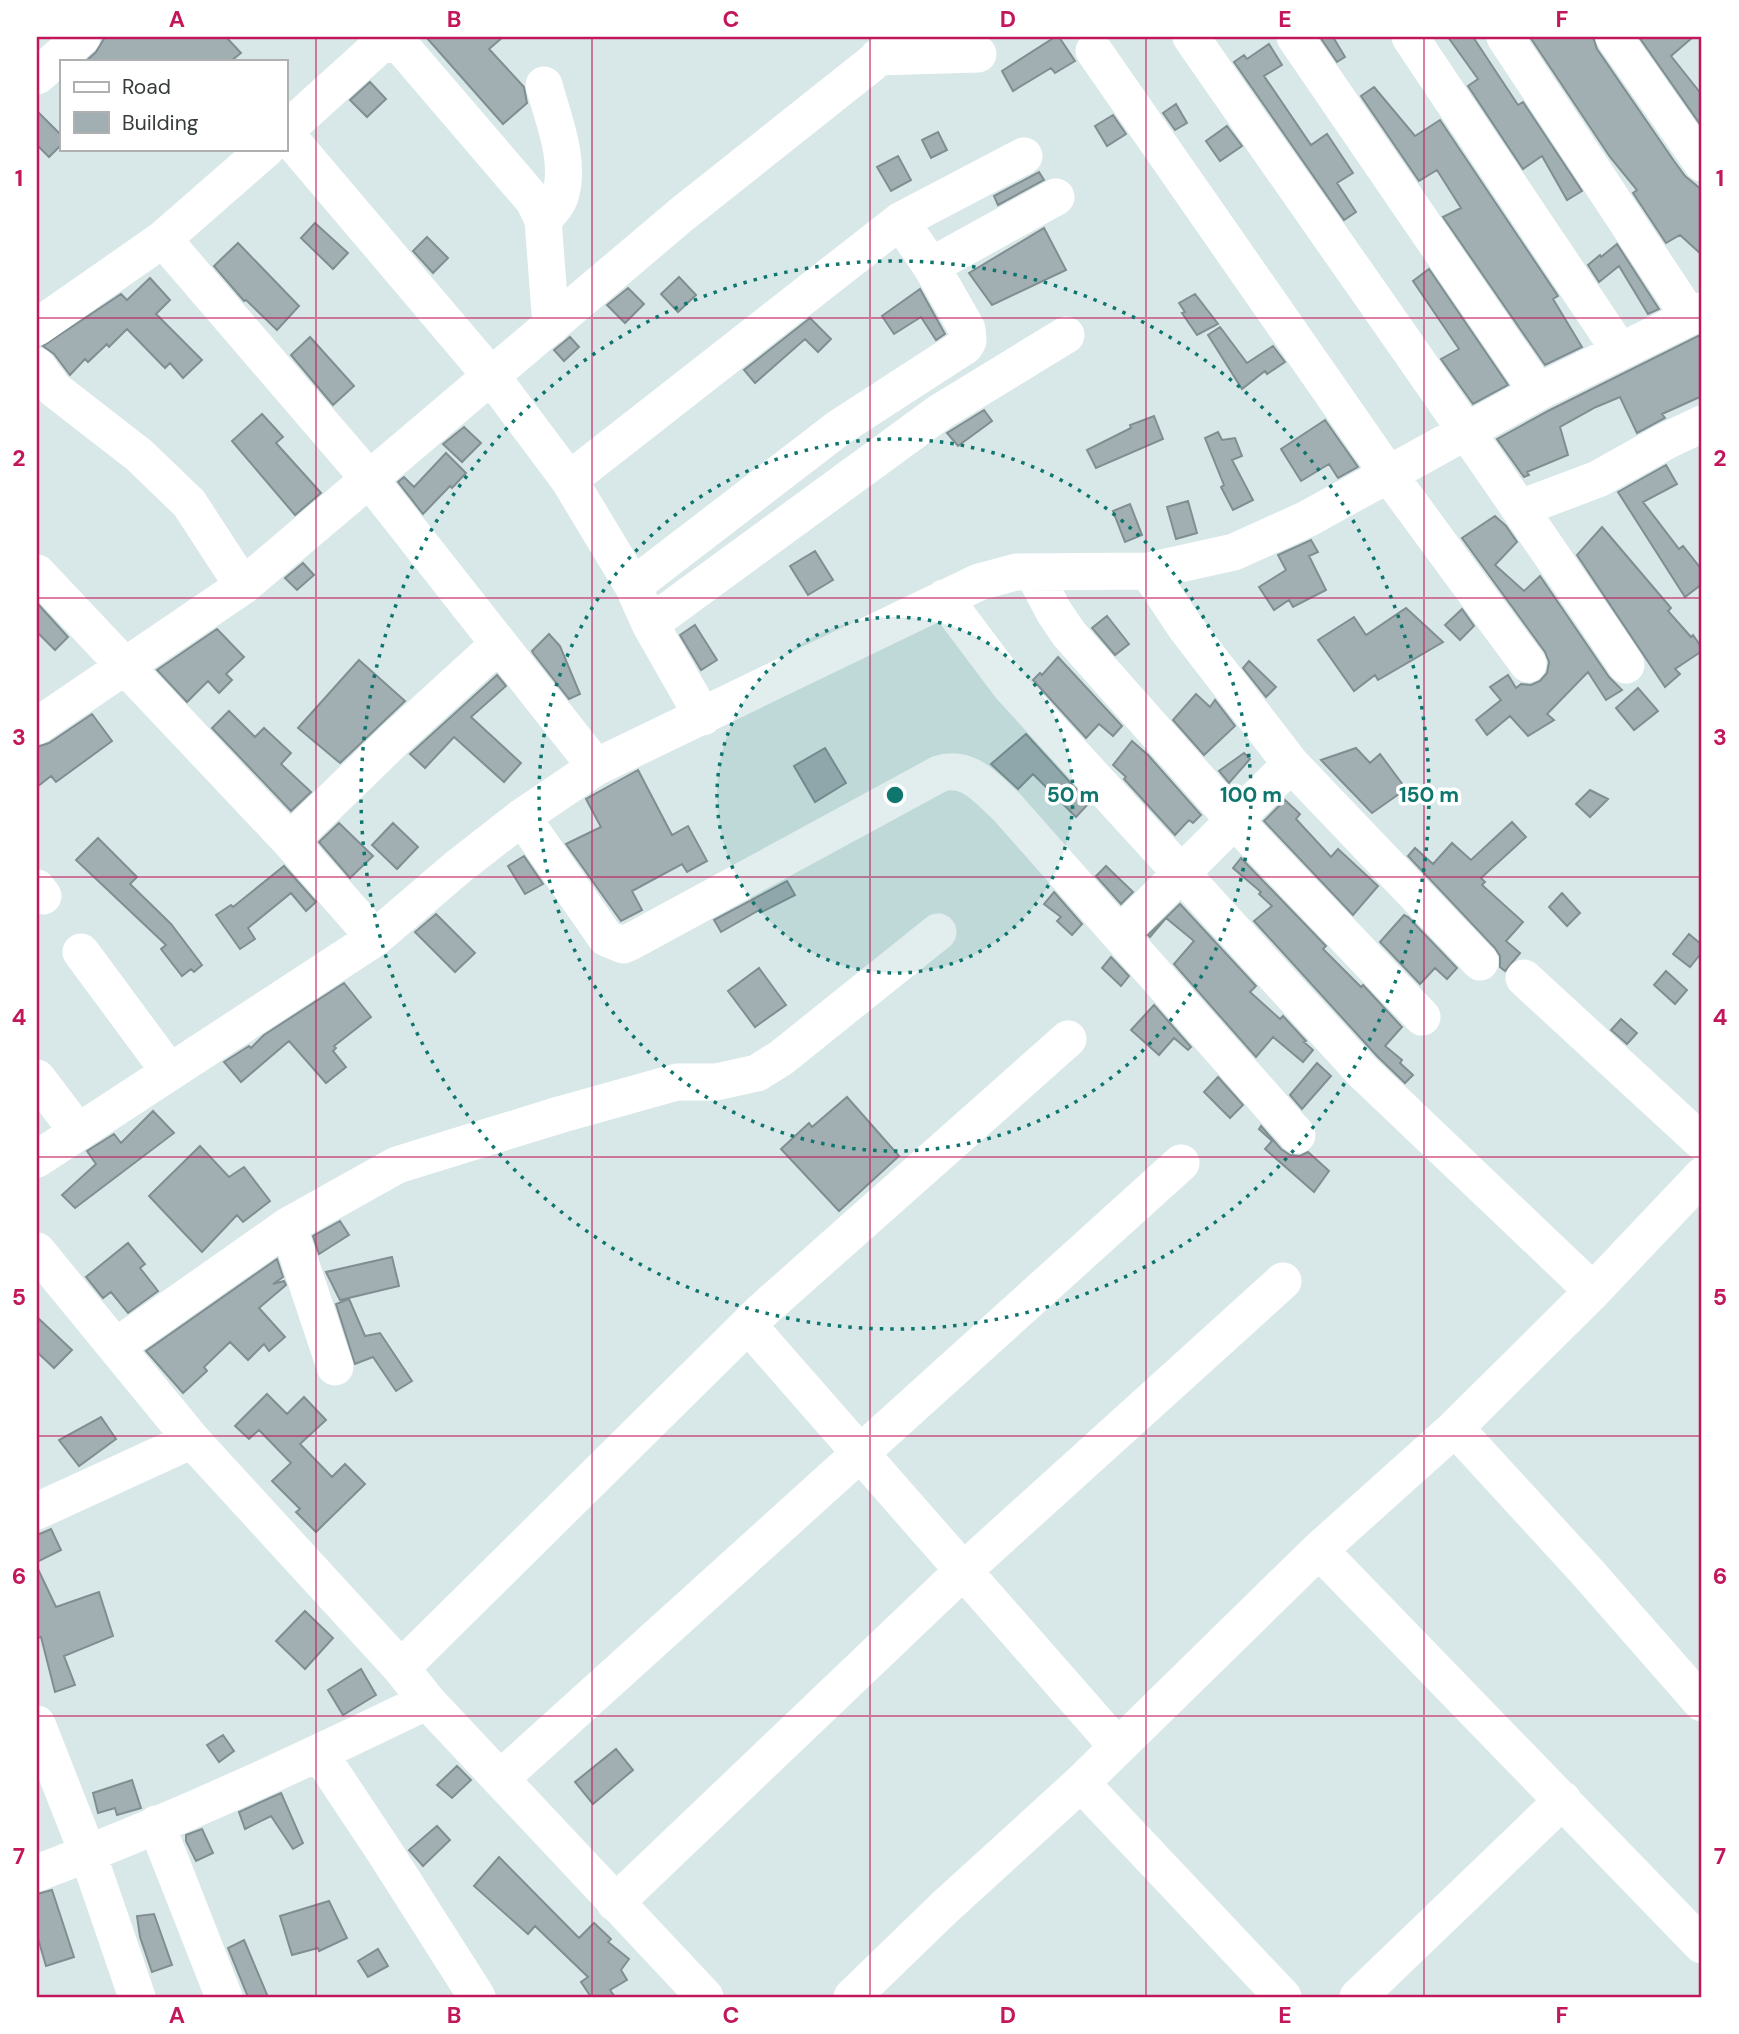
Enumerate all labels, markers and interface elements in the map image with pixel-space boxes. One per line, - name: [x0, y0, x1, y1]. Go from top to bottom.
- text: A: [169, 4, 185, 34]
- text: B: [447, 4, 461, 34]
- text: C: [723, 4, 739, 34]
- text: D: [1000, 4, 1016, 34]
- text: E: [1278, 4, 1292, 34]
- text: F: [1556, 4, 1569, 34]
- legend: [60, 60, 287, 150]
- text: Road: [122, 73, 171, 101]
- text: Building: [122, 109, 199, 137]
- text: 1: [15, 163, 23, 193]
- text: 1: [1716, 163, 1724, 193]
- text: 2: [12, 443, 26, 473]
- text: 2: [1713, 443, 1727, 473]
- text: 3: [12, 722, 26, 752]
- text: 3: [1713, 722, 1727, 752]
- text: 50 m: [1047, 781, 1099, 809]
- text: 100 m: [1220, 781, 1282, 809]
- text: 150 m: [1399, 781, 1459, 809]
- centre of rings: [883, 783, 907, 807]
- text: 4: [12, 1002, 27, 1032]
- text: 4: [1713, 1002, 1728, 1032]
- text: 5: [12, 1282, 26, 1312]
- text: 5: [1713, 1282, 1727, 1312]
- text: 6: [12, 1561, 26, 1591]
- text: 6: [1713, 1561, 1727, 1591]
- text: 7: [13, 1841, 25, 1871]
- text: 7: [1714, 1841, 1726, 1871]
- text: A: [169, 2000, 185, 2030]
- text: B: [447, 2000, 461, 2030]
- text: C: [723, 2000, 739, 2030]
- text: D: [1000, 2000, 1016, 2030]
- text: E: [1278, 2000, 1292, 2030]
- text: F: [1556, 2000, 1569, 2030]

